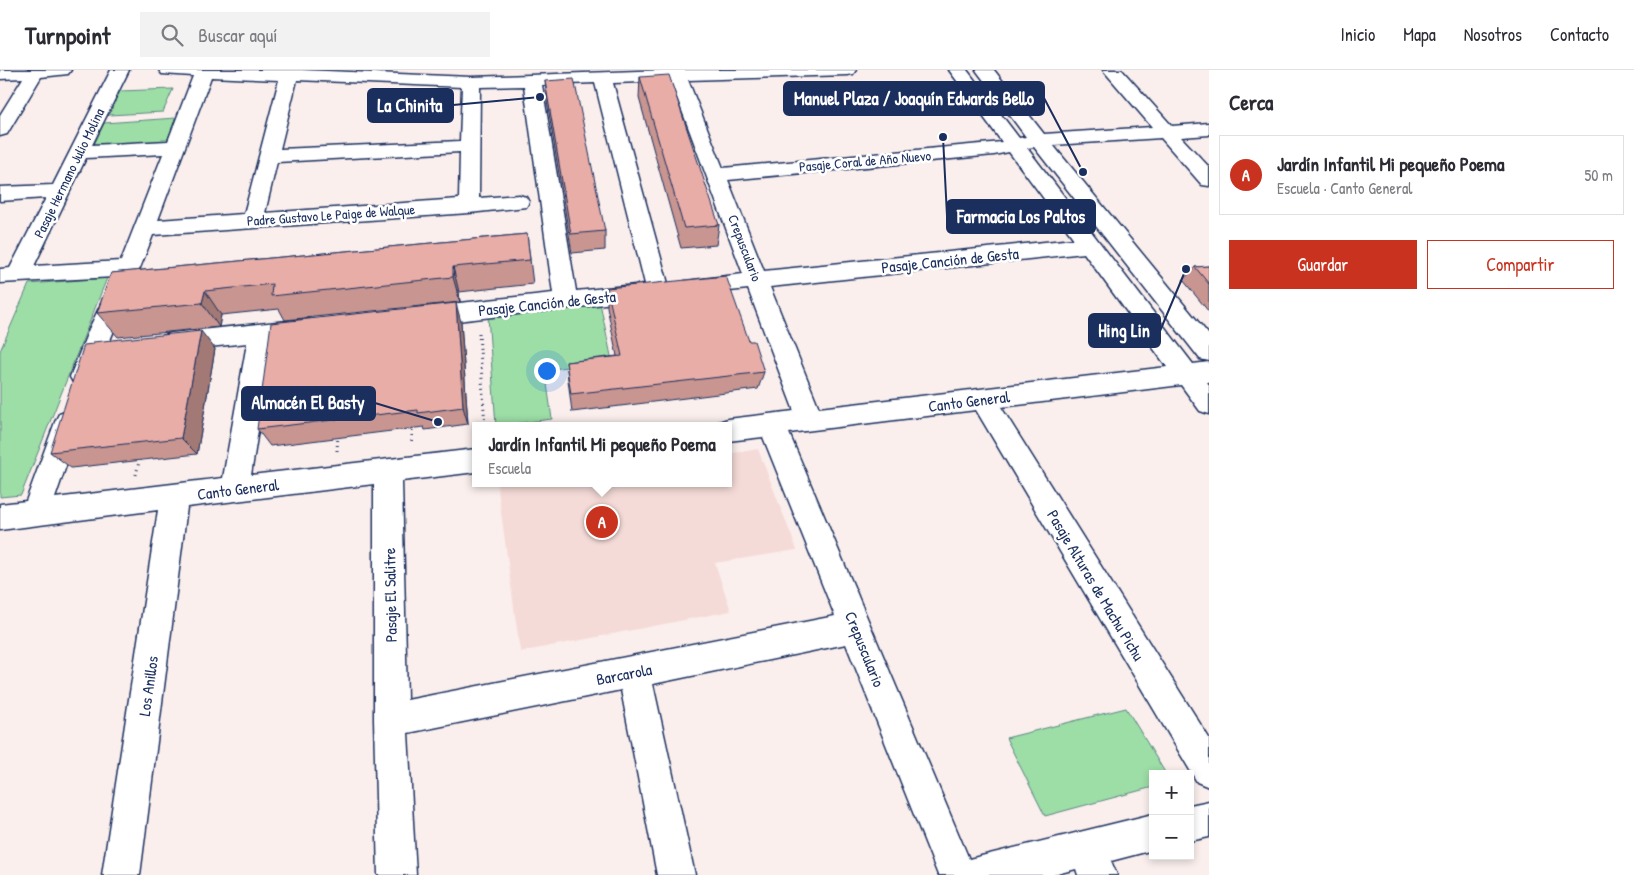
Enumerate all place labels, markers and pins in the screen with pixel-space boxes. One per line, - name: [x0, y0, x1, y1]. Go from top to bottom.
- callout: Manuel Plaza / Joaquín Edwards Bello: [784, 82, 1044, 115]
- callout: La Chinita: [368, 89, 453, 122]
- callout: Farmacia Los Paltos: [947, 200, 1095, 233]
- callout: Hing Lin: [1089, 314, 1160, 347]
- callout: Almacén El Basty: [242, 387, 375, 420]
- pin: A: [586, 503, 618, 541]

